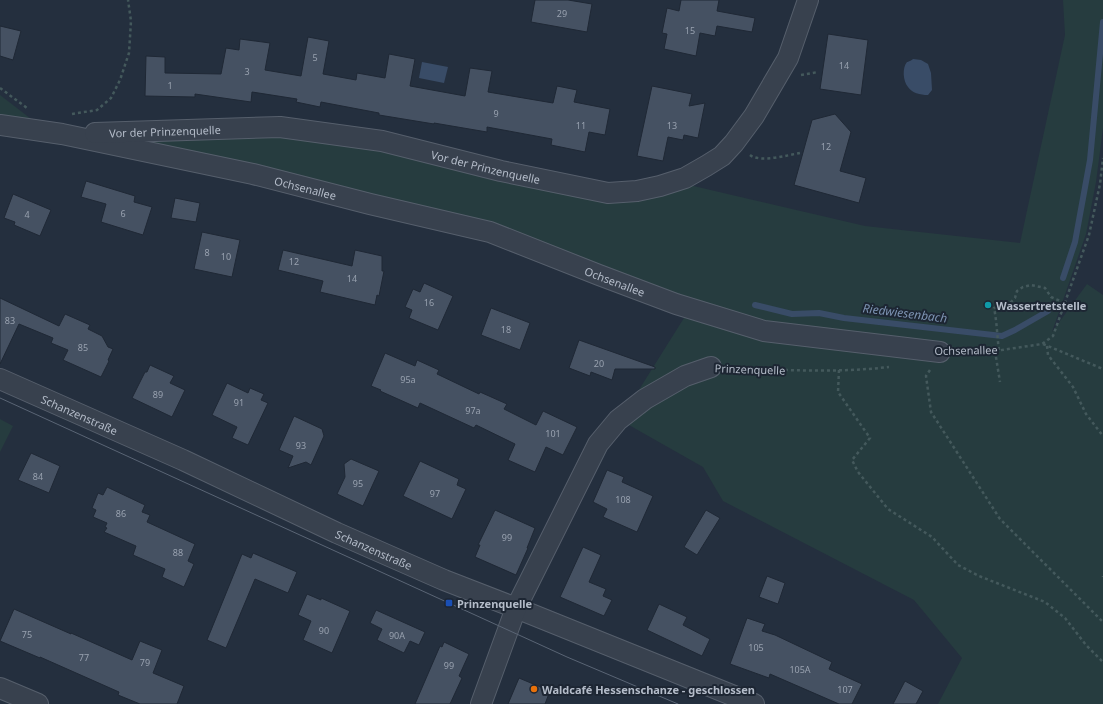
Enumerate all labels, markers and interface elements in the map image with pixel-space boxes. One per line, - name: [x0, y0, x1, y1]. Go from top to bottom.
- house number: 29: [557, 7, 567, 20]
- house number: 15: [685, 24, 695, 37]
- house number: 5: [312, 51, 318, 64]
- house number: 14: [839, 59, 849, 72]
- house number: 3: [244, 65, 250, 78]
- house number: 1: [167, 79, 173, 92]
- house number: 9: [493, 107, 499, 120]
- house number: 11: [576, 119, 586, 132]
- house number: 13: [667, 119, 677, 132]
- street label: Vor der Prinzenquelle: [109, 121, 221, 140]
- house number: 12: [821, 140, 831, 153]
- street label: Vor der Prinzenquelle: [430, 146, 542, 186]
- street label: Ochsenallee: [273, 172, 338, 203]
- house number: 6: [120, 207, 126, 220]
- house number: 4: [24, 208, 30, 221]
- house number: 8: [204, 246, 210, 259]
- house number: 10: [221, 250, 231, 263]
- house number: 12: [289, 255, 299, 268]
- street label: Ochsenallee: [583, 263, 647, 299]
- house number: 14: [347, 272, 357, 285]
- house number: 16: [424, 296, 434, 309]
- place label: Wassertretstelle: [996, 298, 1087, 313]
- water label: Riedwiesenbach: [862, 299, 948, 327]
- marker: Wassertretstelle: [983, 300, 993, 310]
- house number: 83: [5, 314, 15, 327]
- house number: 18: [501, 323, 511, 336]
- house number: 85: [78, 341, 88, 354]
- street label: Ochsenallee: [934, 342, 998, 358]
- house number: 20: [594, 357, 604, 370]
- street label: Prinzenquelle: [714, 360, 786, 378]
- house number: 95a: [400, 373, 416, 386]
- house number: 89: [153, 388, 163, 401]
- street label: Schanzenstraße: [39, 391, 120, 438]
- house number: 91: [234, 396, 244, 409]
- house number: 97a: [465, 404, 481, 417]
- house number: 101: [545, 427, 561, 440]
- house number: 93: [296, 439, 306, 452]
- house number: 84: [33, 470, 43, 483]
- house number: 95: [353, 477, 363, 490]
- house number: 97: [430, 487, 440, 500]
- house number: 108: [615, 493, 631, 506]
- house number: 86: [116, 507, 126, 520]
- street label: Schanzenstraße: [333, 526, 415, 573]
- house number: 99: [502, 531, 512, 544]
- house number: 88: [173, 546, 183, 559]
- place label: Prinzenquelle: [457, 596, 533, 611]
- marker: Prinzenquelle: [444, 598, 454, 608]
- house number: 90: [319, 624, 329, 637]
- house number: 75: [22, 628, 32, 641]
- house number: 90A: [389, 629, 405, 642]
- house number: 105: [748, 641, 764, 654]
- house number: 77: [79, 651, 89, 664]
- house number: 79: [140, 656, 150, 669]
- house number: 99: [444, 659, 454, 672]
- house number: 105A: [789, 663, 811, 676]
- place label: Waldcafé Hessenschanze - geschlossen: [542, 682, 755, 697]
- house number: 107: [837, 683, 853, 696]
- marker: Waldcafé Hessenschanze - geschlossen: [529, 684, 539, 694]

